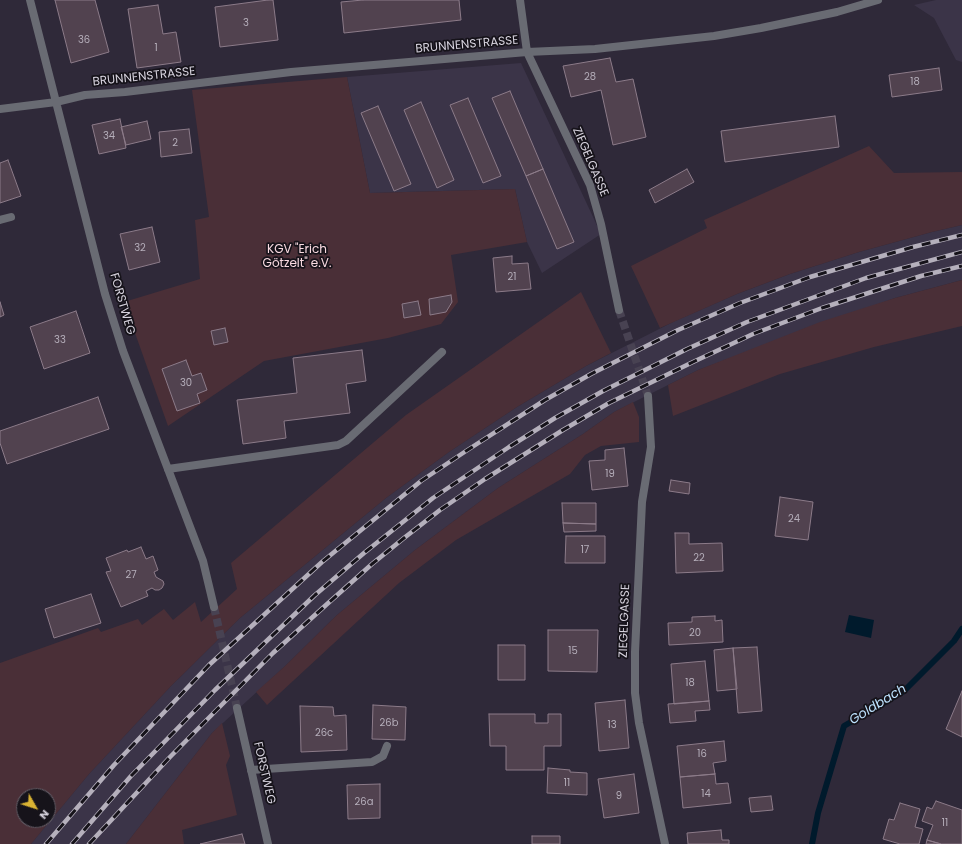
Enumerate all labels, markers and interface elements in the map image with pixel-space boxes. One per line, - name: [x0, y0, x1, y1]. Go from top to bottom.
- house number: 3: [243, 17, 249, 29]
- street label: BRUNNENSTRASSE: [415, 33, 519, 57]
- house number: 36: [78, 34, 90, 46]
- house number: 1: [154, 42, 158, 54]
- street label: BRUNNENSTRASSE: [92, 64, 196, 90]
- house number: 28: [584, 71, 596, 83]
- house number: 18: [910, 76, 920, 88]
- street label: ZIEGELGASSE: [569, 125, 611, 199]
- house number: 34: [103, 130, 115, 142]
- house number: 2: [172, 137, 178, 149]
- house number: 32: [134, 242, 146, 254]
- park label: KGV "Erich Götzelt" e.V.: [263, 243, 331, 271]
- street label: FORSTWEG: [106, 271, 138, 337]
- house number: 21: [508, 271, 516, 283]
- house number: 33: [54, 334, 66, 346]
- house number: 30: [180, 377, 192, 389]
- house number: 19: [605, 468, 615, 480]
- house number: 24: [788, 513, 800, 525]
- house number: 17: [581, 544, 589, 556]
- house number: 22: [693, 552, 705, 564]
- house number: 27: [125, 569, 137, 581]
- street label: ZIEGELGASSE: [617, 584, 633, 658]
- house number: 20: [689, 627, 701, 639]
- house number: 15: [568, 645, 578, 657]
- house number: 18: [685, 677, 695, 689]
- water label: Goldbach: [847, 681, 909, 729]
- house number: 26b: [380, 717, 398, 729]
- house number: 13: [607, 719, 617, 731]
- house number: 26c: [315, 727, 333, 739]
- street label: FORSTWEG: [250, 740, 278, 806]
- house number: 16: [697, 748, 707, 760]
- house number: 11: [564, 777, 570, 789]
- north arrow: [16, 788, 56, 828]
- house number: 14: [701, 788, 711, 800]
- house number: 9: [616, 790, 622, 802]
- house number: 26a: [355, 796, 373, 808]
- text: N: [36, 807, 53, 823]
- house number: 11: [942, 817, 948, 829]

